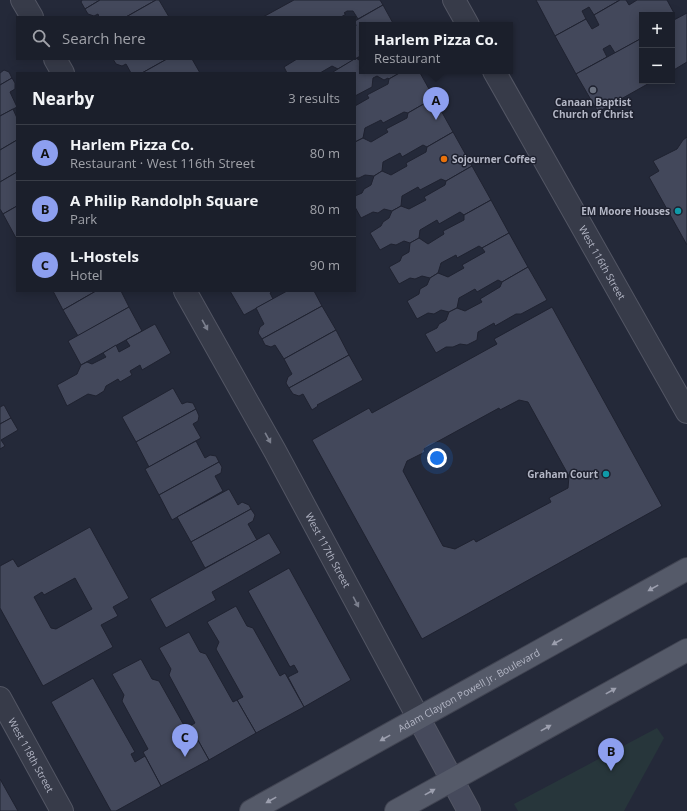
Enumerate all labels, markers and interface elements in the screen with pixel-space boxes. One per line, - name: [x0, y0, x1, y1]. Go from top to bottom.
- map controls: [639, 12, 675, 84]
- button: +: [639, 12, 675, 48]
- search box: [16, 16, 356, 60]
- popup: [359, 22, 513, 74]
- icon: search: [30, 27, 52, 49]
- text: Search here: [62, 28, 146, 48]
- text: Harlem Pizza Co.: [374, 29, 498, 49]
- button: −: [639, 48, 675, 84]
- text: Restaurant: [374, 49, 440, 67]
- marker: Canaan Baptist Church of Christ: [588, 85, 598, 95]
- text: Nearby: [32, 87, 94, 110]
- pin: A: [423, 87, 449, 120]
- text: 3 results: [288, 89, 340, 107]
- place label: Canaan Baptist Church of Christ: [553, 95, 634, 121]
- text: Harlem Pizza Co.: [70, 134, 194, 154]
- text: A: [41, 144, 49, 162]
- text: 80 m: [310, 144, 340, 162]
- place label: Sojourner Coffee: [452, 152, 536, 166]
- text: Restaurant · West 116th Street: [70, 154, 255, 172]
- marker: Sojourner Coffee: [439, 154, 449, 164]
- text: A Philip Randolph Square: [70, 190, 258, 210]
- text: B: [41, 200, 49, 218]
- text: 80 m: [310, 200, 340, 218]
- place label: EM Moore Houses: [581, 204, 670, 218]
- marker: EM Moore Houses: [673, 206, 683, 216]
- text: Park: [70, 210, 97, 228]
- street label: West 116th Street: [576, 223, 629, 303]
- text: L-Hostels: [70, 246, 139, 266]
- text: C: [41, 256, 49, 274]
- text: 90 m: [310, 256, 340, 274]
- text: Hotel: [70, 266, 103, 284]
- one-way arrow: [201, 319, 208, 331]
- one-way arrow: [265, 433, 272, 444]
- your location: [427, 448, 447, 468]
- place label: Graham Court: [527, 467, 599, 481]
- marker: Graham Court: [601, 469, 611, 479]
- street label: West 117th Street: [302, 510, 354, 590]
- one-way arrow: [647, 585, 659, 592]
- one-way arrow: [353, 597, 359, 608]
- one-way arrow: [551, 638, 563, 645]
- street label: Adam Clayton Powell Jr. Boulevard: [395, 645, 542, 735]
- one-way arrow: [606, 688, 617, 695]
- street label: West 118th Street: [5, 715, 58, 795]
- pin: C: [172, 724, 198, 757]
- one-way arrow: [540, 724, 552, 731]
- one-way arrow: [379, 734, 390, 741]
- pin: B: [598, 738, 624, 771]
- one-way arrow: [424, 789, 436, 796]
- one-way arrow: [265, 797, 276, 803]

